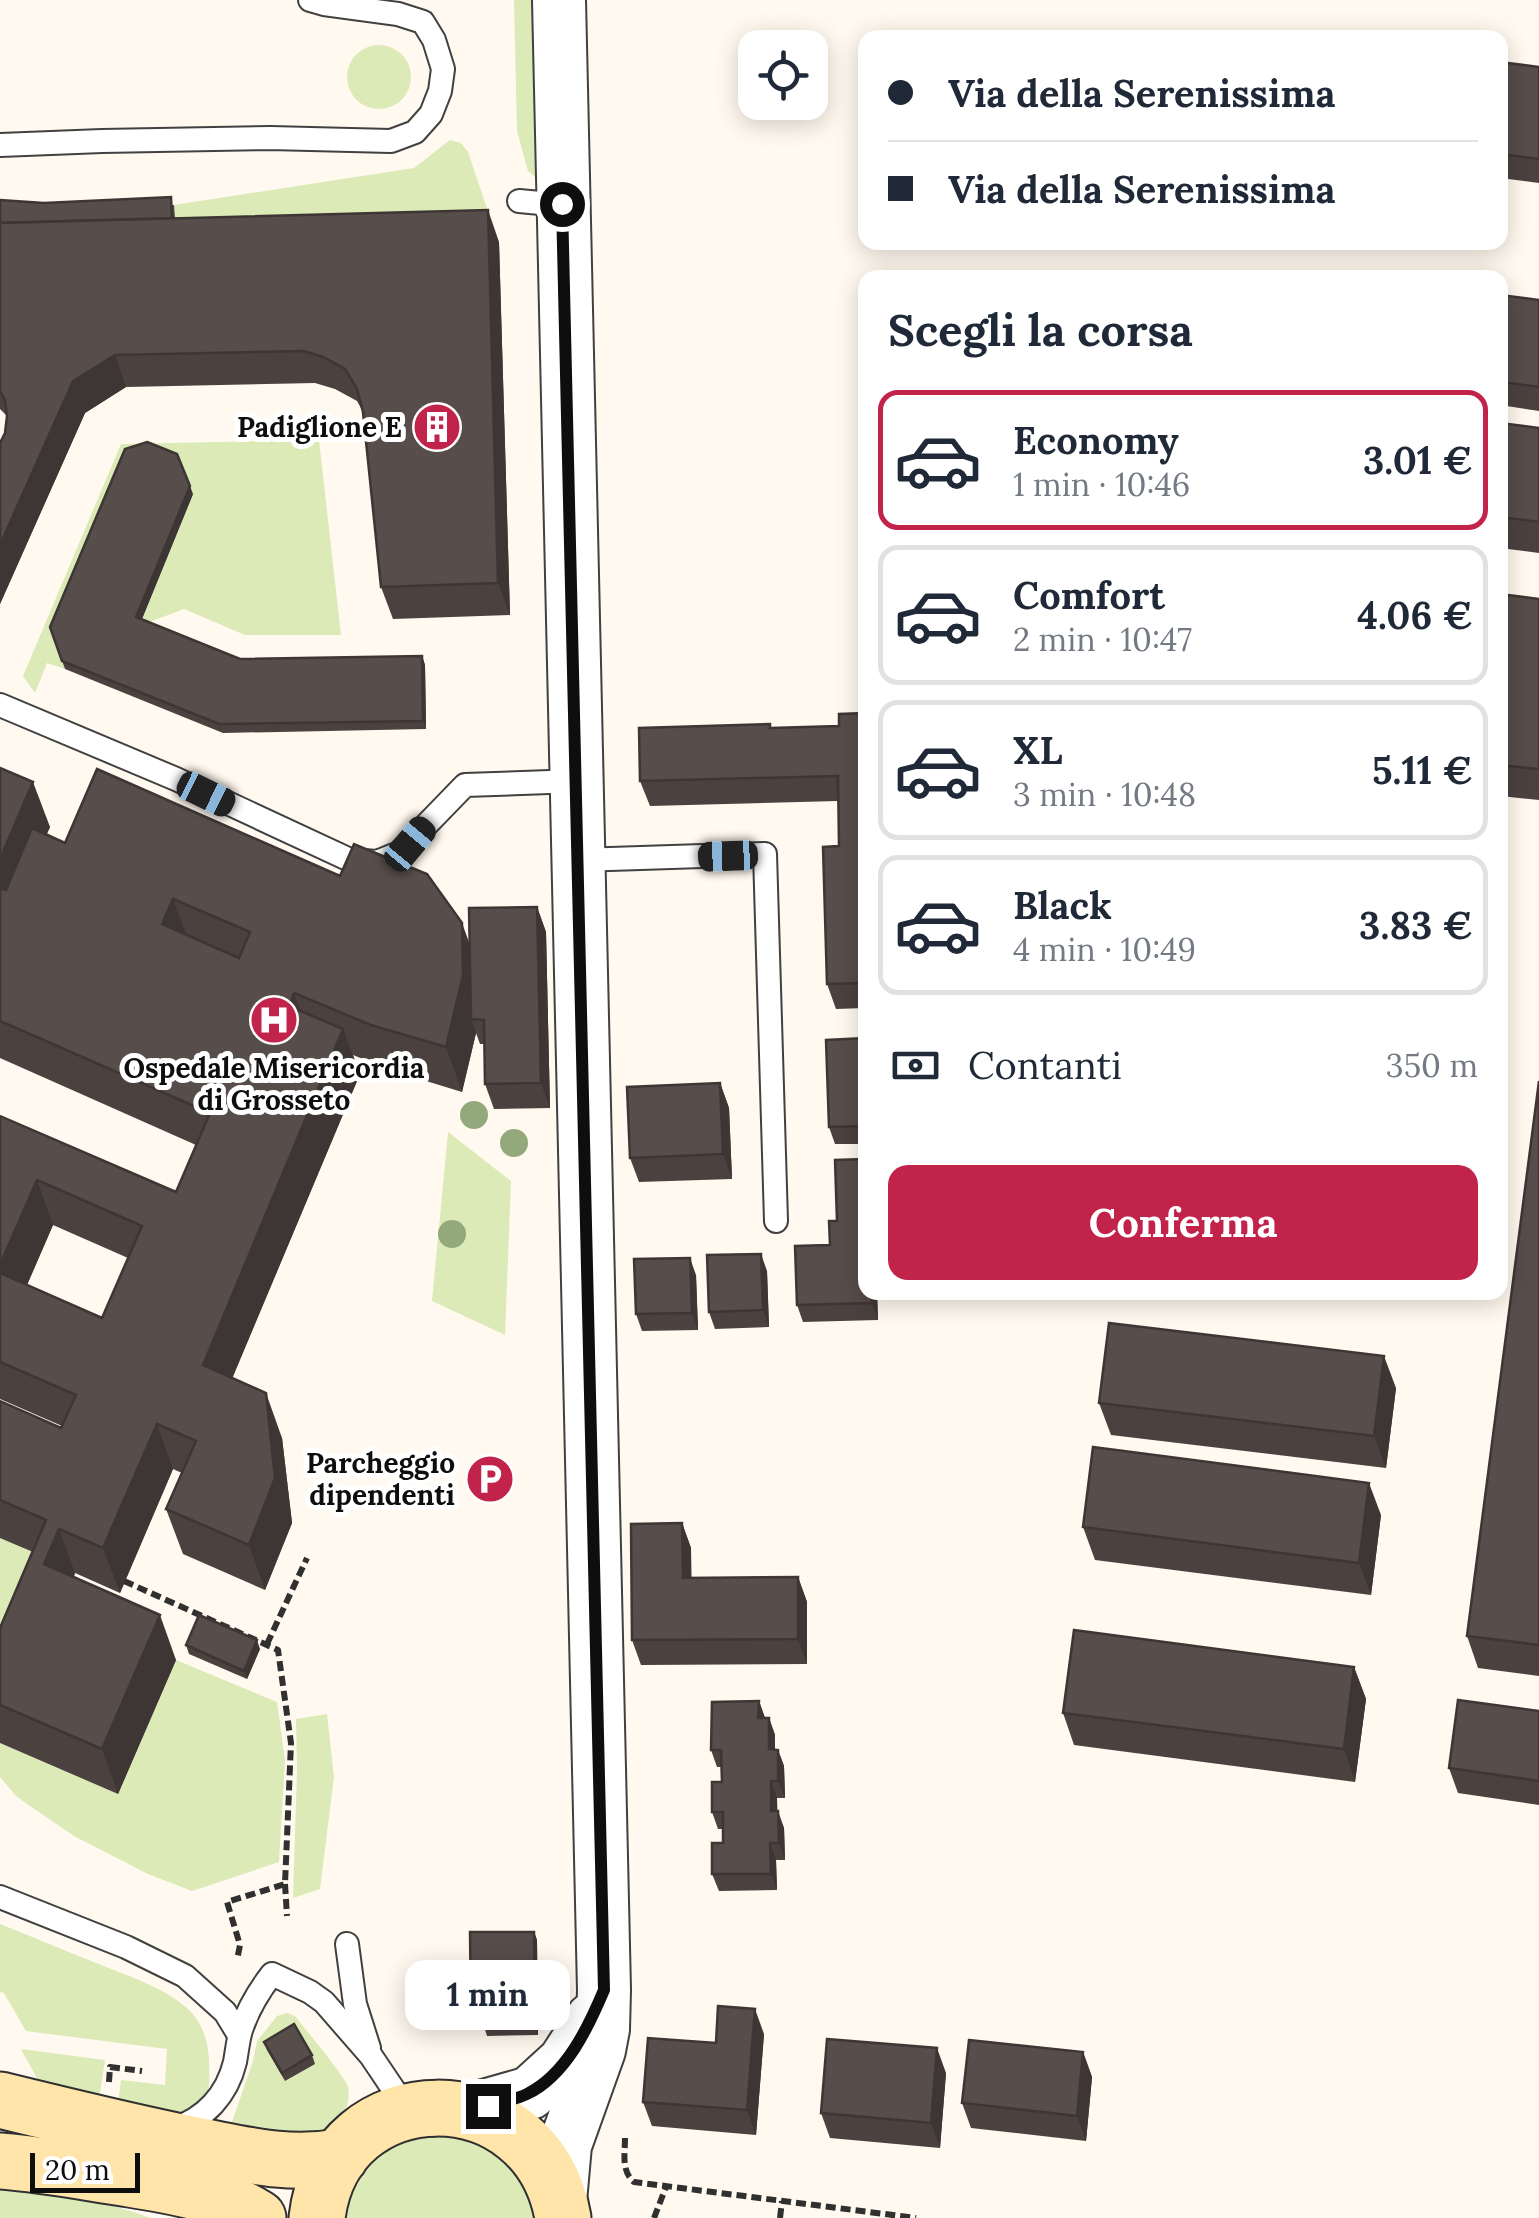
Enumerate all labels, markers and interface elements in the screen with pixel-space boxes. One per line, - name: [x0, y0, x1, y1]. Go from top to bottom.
- map controls: [738, 30, 828, 120]
- button: locate: [738, 30, 828, 120]
- text: Via della Serenissima: [948, 69, 1335, 117]
- text: Via della Serenissima: [948, 165, 1335, 213]
- route start: [540, 182, 585, 227]
- text: Scegli la corsa: [888, 301, 1193, 358]
- building icon: Padiglione E: [411, 401, 463, 453]
- place label: Padiglione E: [237, 409, 402, 445]
- icon: car: [893, 415, 983, 505]
- text: Economy: [1013, 416, 1179, 464]
- text: 3.01 €: [1363, 436, 1473, 484]
- text: 1 min · 10:46: [1013, 464, 1190, 505]
- icon: car: [893, 570, 983, 660]
- text: Comfort: [1013, 571, 1165, 619]
- text: 4.06 €: [1357, 591, 1473, 639]
- text: 2 min · 10:47: [1013, 619, 1192, 660]
- icon: car: [893, 725, 983, 815]
- text: XL: [1013, 726, 1063, 774]
- text: 5.11 €: [1372, 746, 1473, 794]
- car: [172, 767, 240, 821]
- text: 3 min · 10:48: [1013, 774, 1196, 815]
- car: [379, 811, 441, 877]
- car: [697, 840, 759, 872]
- icon: car: [893, 880, 983, 970]
- text: Black: [1013, 881, 1112, 929]
- text: 3.83 €: [1359, 901, 1473, 949]
- text: 4 min · 10:49: [1013, 929, 1196, 970]
- hospital icon: Ospedale Misericordia di Grosseto: [248, 994, 300, 1046]
- icon: cash: [888, 1038, 943, 1093]
- text: Contanti: [968, 1041, 1122, 1089]
- text: 350 m: [1386, 1045, 1478, 1086]
- place label: Ospedale Misericordia di Grosseto: [124, 1050, 425, 1118]
- button: Conferma: [888, 1165, 1478, 1280]
- place label: Parcheggio dipendenti: [306, 1445, 455, 1513]
- parking icon: Parcheggio dipendenti: [464, 1453, 516, 1505]
- callout: 1 min: [406, 1961, 570, 2031]
- text: 1 min: [447, 1974, 528, 2015]
- route end: [466, 2084, 511, 2129]
- scale bar: [30, 2148, 140, 2192]
- text: 20 m: [45, 2152, 110, 2188]

